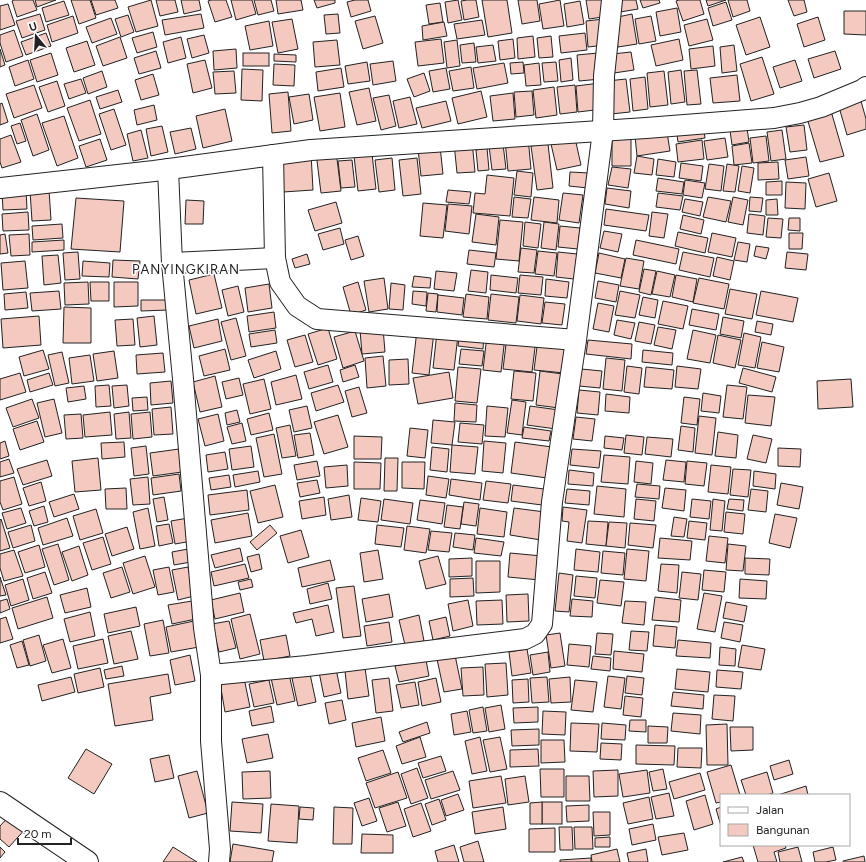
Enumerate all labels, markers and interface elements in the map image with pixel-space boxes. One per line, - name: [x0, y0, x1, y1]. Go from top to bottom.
- north arrow: [16, 16, 56, 56]
- text: U: [27, 20, 39, 34]
- district label: PANYINGKIRAN: [132, 262, 240, 277]
- legend: [720, 794, 850, 846]
- text: Jalan: [756, 803, 784, 817]
- scale bar: [18, 820, 71, 846]
- text: Bangunan: [756, 823, 810, 837]
- text: 20 m: [24, 827, 52, 841]

